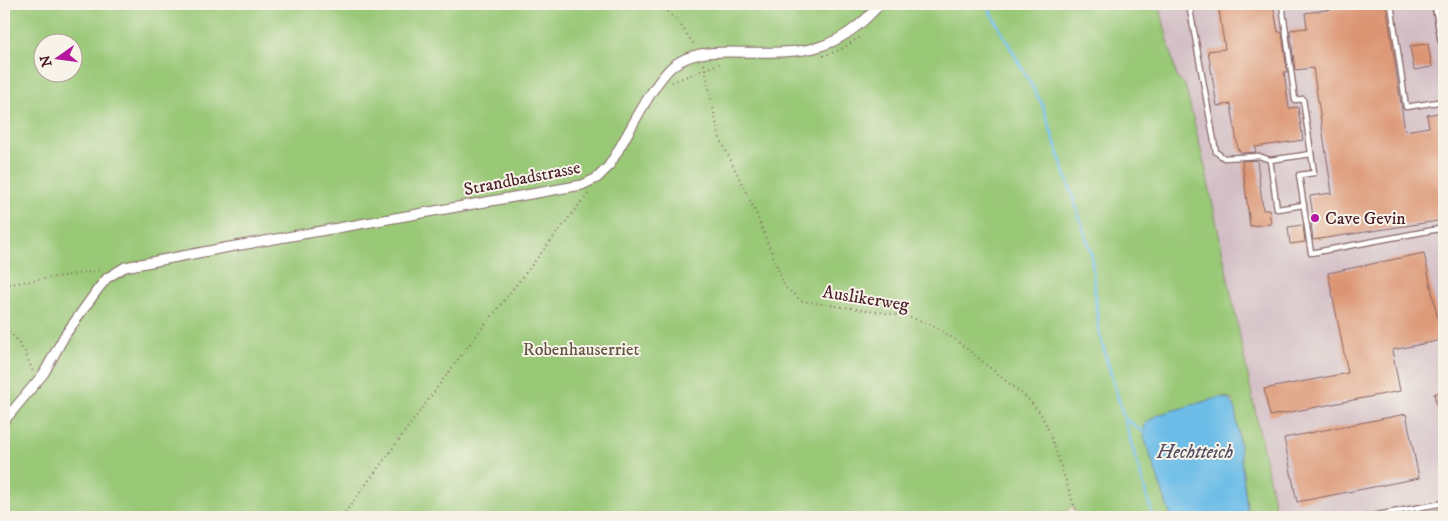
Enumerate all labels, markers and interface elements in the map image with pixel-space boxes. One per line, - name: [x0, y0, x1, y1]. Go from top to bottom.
- north arrow: [32, 32, 82, 82]
- text: N: [36, 53, 56, 69]
- street label: Strandbadstrasse: [462, 157, 582, 201]
- place label: Cave Gevin: [1325, 208, 1406, 230]
- marker: Cave Gevin: [1309, 212, 1321, 224]
- street label: Auslikerweg: [821, 281, 911, 317]
- park label: Robenhauserriet: [523, 339, 639, 361]
- water label: Hechtteich: [1156, 441, 1234, 464]

